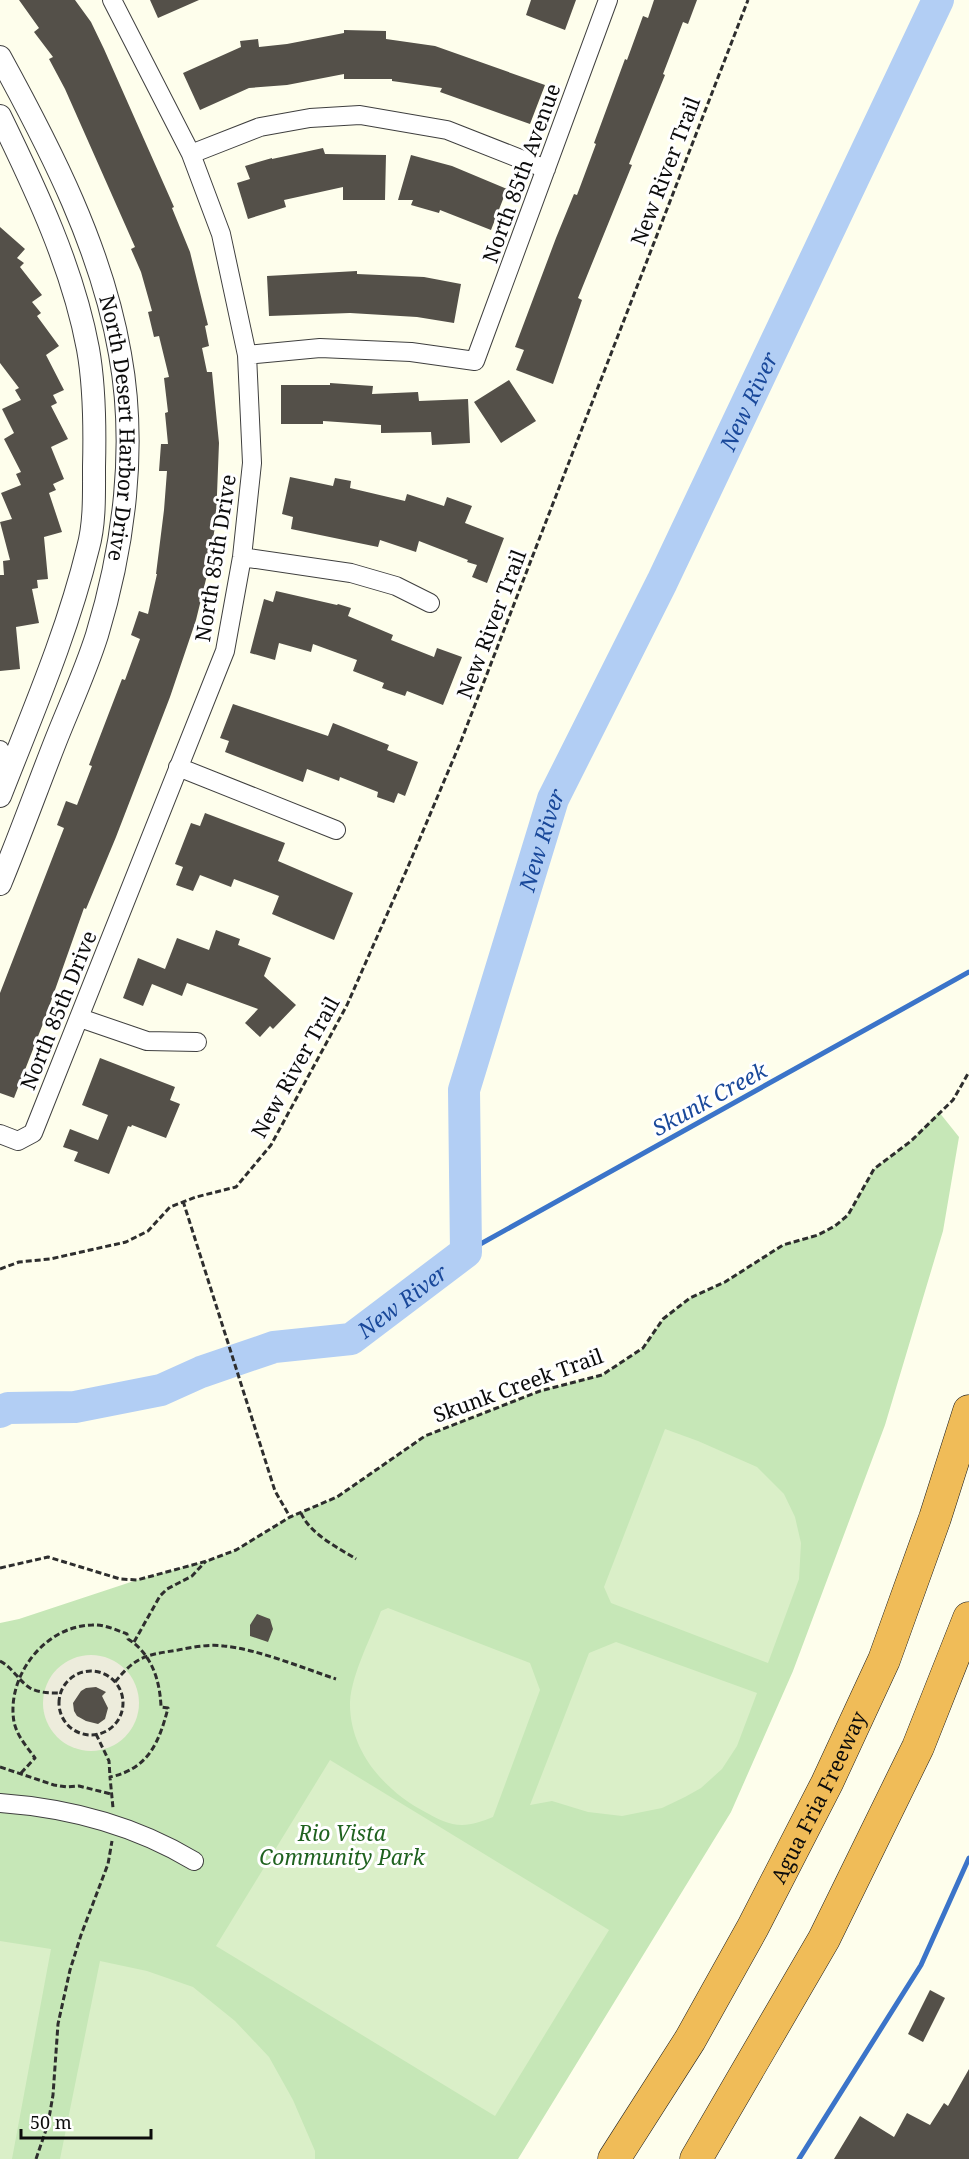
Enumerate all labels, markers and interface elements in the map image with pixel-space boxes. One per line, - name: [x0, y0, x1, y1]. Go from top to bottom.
- street label: North 85th Avenue: [476, 79, 566, 267]
- street label: New River Trail: [624, 92, 706, 250]
- street label: North Desert Harbor Drive: [93, 292, 142, 564]
- water label: New River: [711, 346, 784, 456]
- street label: North 85th Drive: [188, 472, 242, 644]
- street label: New River Trail: [450, 545, 532, 703]
- water label: New River: [510, 782, 571, 896]
- street label: North 85th Drive: [13, 926, 103, 1094]
- street label: New River Trail: [245, 991, 346, 1143]
- water label: Skunk Creek: [646, 1053, 773, 1142]
- water label: New River: [350, 1256, 454, 1345]
- street label: Skunk Creek Trail: [429, 1341, 607, 1429]
- street label: Agua Fria Freeway: [764, 1706, 873, 1888]
- park label: Rio Vista Community Park: [259, 1819, 426, 1871]
- scale bar: [21, 2102, 152, 2140]
- text: 50 m: [30, 2110, 72, 2134]

